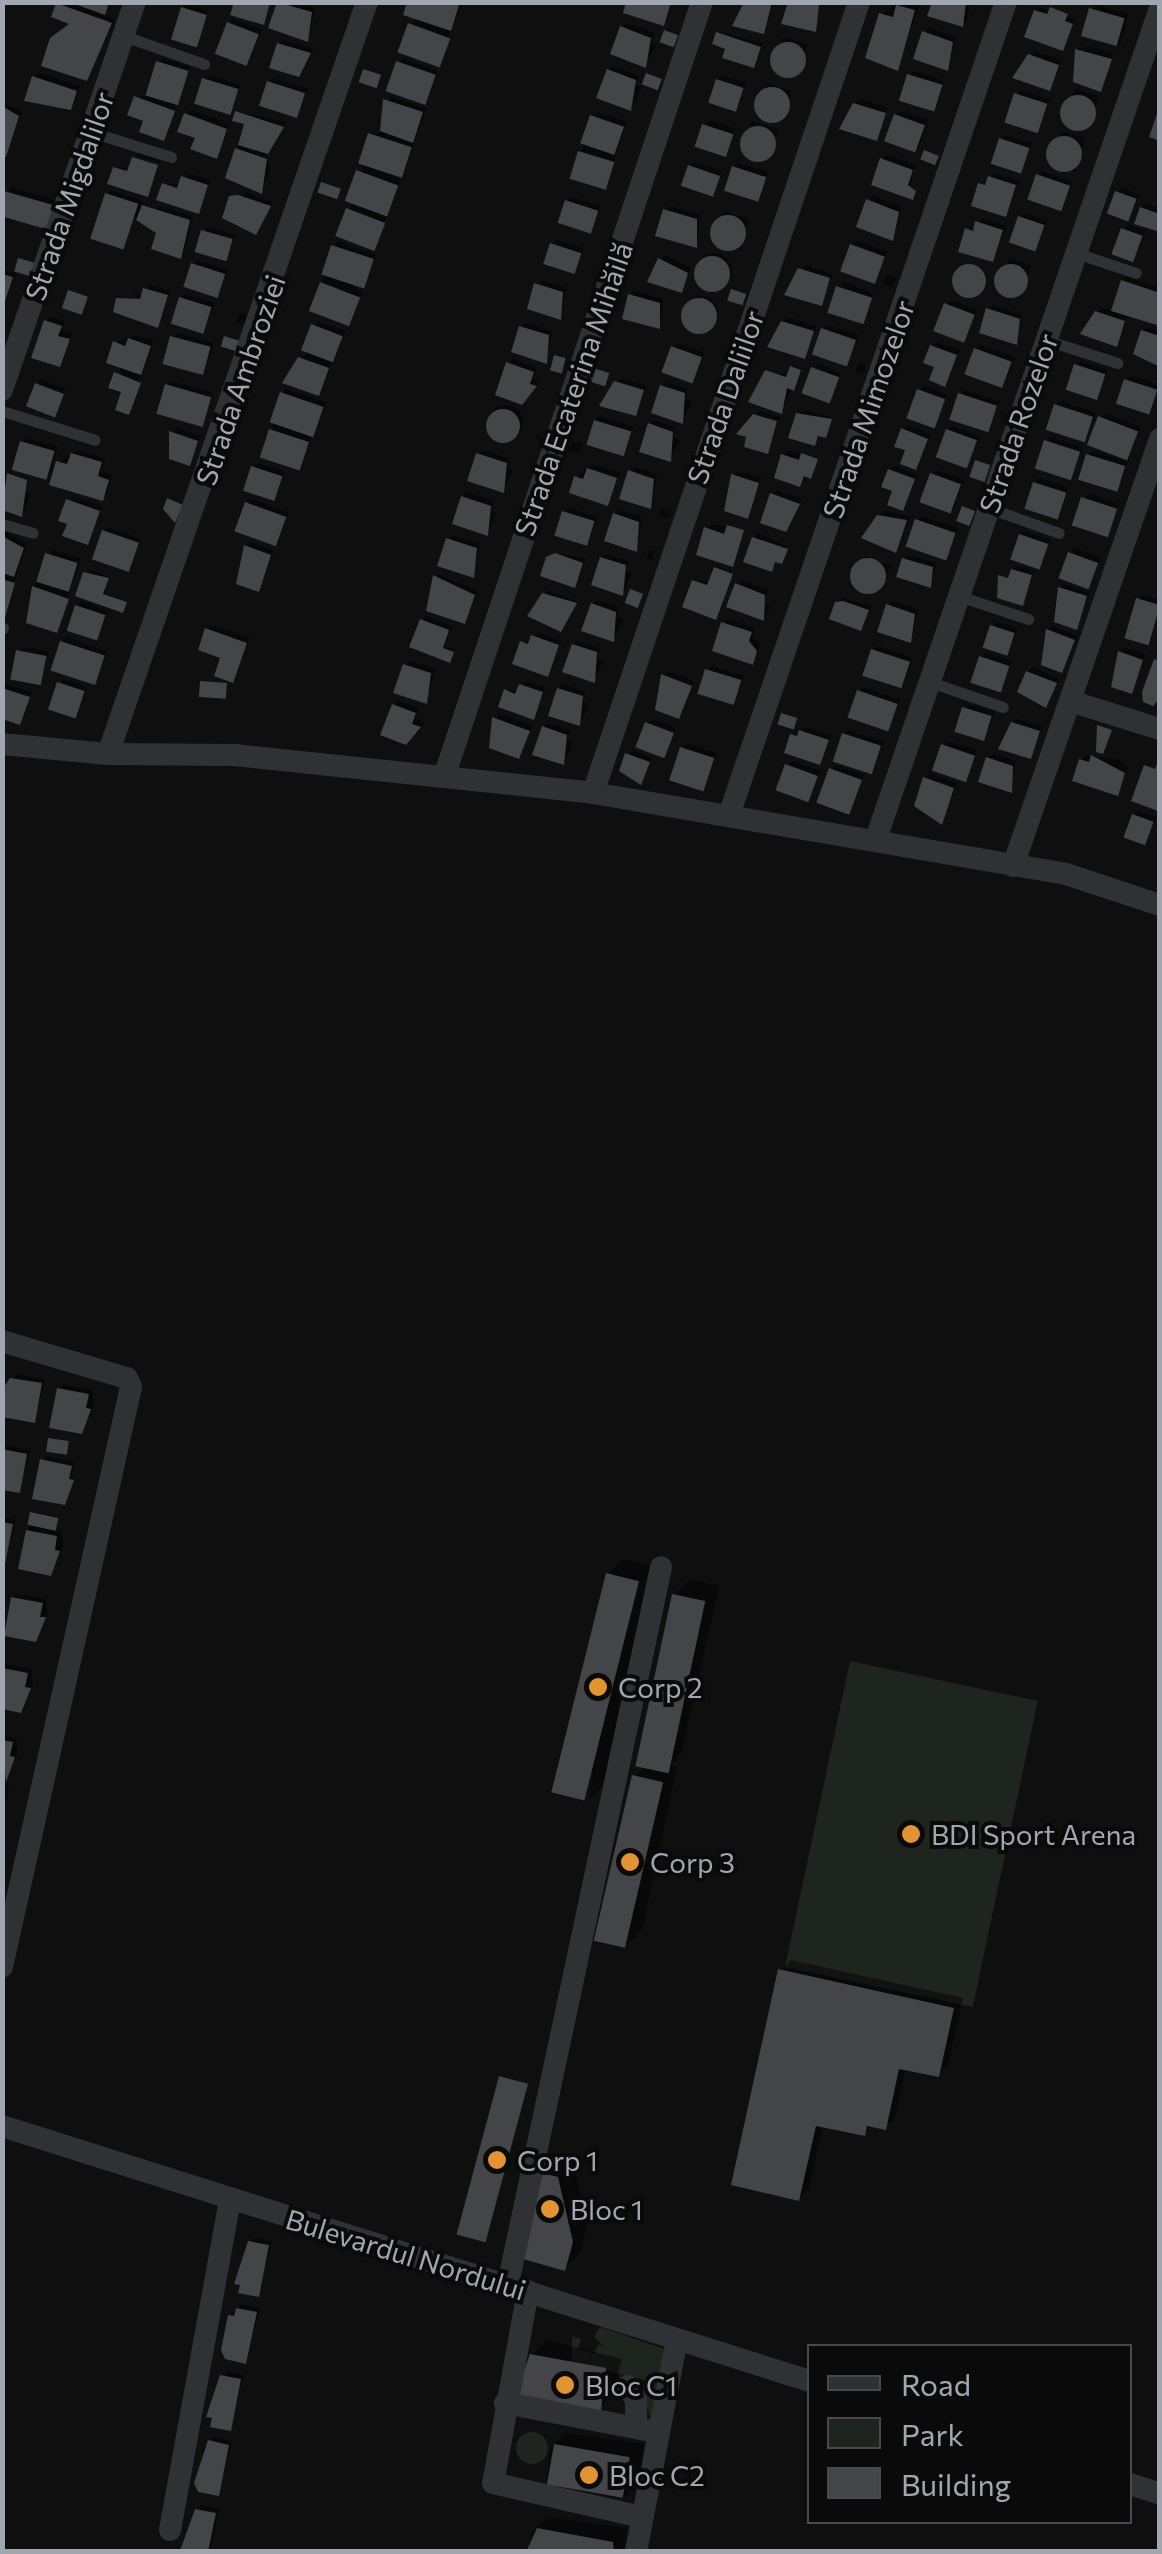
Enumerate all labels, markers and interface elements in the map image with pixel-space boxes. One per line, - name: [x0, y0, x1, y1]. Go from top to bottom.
- street label: Strada Migdalilor: [18, 87, 120, 305]
- street label: Strada Ecaterina Mihăilă: [507, 238, 639, 540]
- street label: Strada Ambroziei: [188, 270, 292, 490]
- street label: Strada Mimozelor: [815, 296, 921, 522]
- street label: Strada Daliilor: [680, 306, 770, 488]
- street label: Strada Rozelor: [972, 329, 1064, 517]
- place label: Corp 2: [618, 1670, 703, 1704]
- marker: Corp 2: [587, 1676, 609, 1698]
- place label: BDI Sport Arena: [931, 1817, 1136, 1851]
- marker: BDI Sport Arena: [900, 1823, 922, 1845]
- place label: Corp 3: [650, 1845, 735, 1879]
- marker: Corp 3: [619, 1851, 641, 1873]
- place label: Corp 1: [517, 2143, 598, 2177]
- marker: Corp 1: [486, 2149, 508, 2171]
- place label: Bloc 1: [570, 2192, 643, 2226]
- marker: Bloc 1: [539, 2198, 561, 2220]
- street label: Bulevardul Nordului: [282, 2201, 530, 2307]
- legend: [807, 2344, 1132, 2524]
- text: Road: [901, 2365, 971, 2402]
- place label: Bloc C1: [585, 2368, 677, 2402]
- marker: Bloc C1: [554, 2374, 576, 2396]
- text: Park: [901, 2415, 964, 2452]
- place label: Bloc C2: [609, 2458, 705, 2492]
- marker: Bloc C2: [578, 2464, 600, 2486]
- text: Building: [901, 2465, 1011, 2502]

